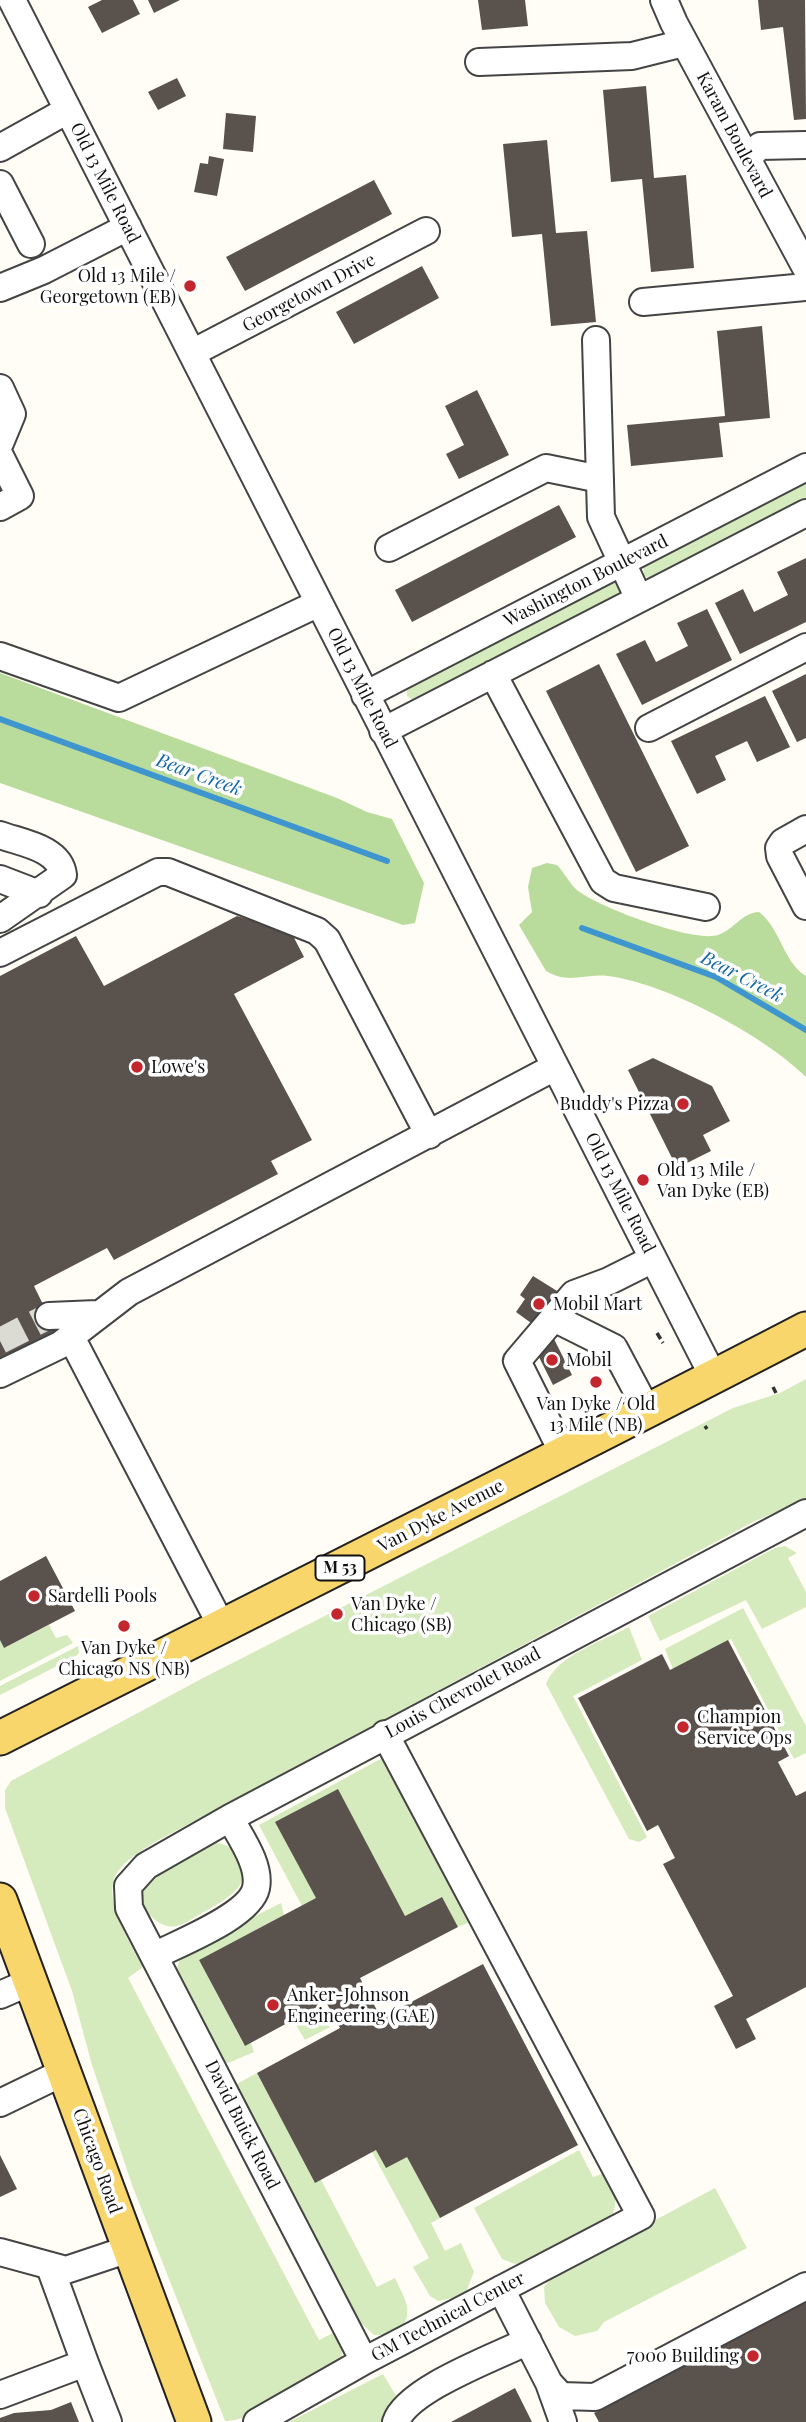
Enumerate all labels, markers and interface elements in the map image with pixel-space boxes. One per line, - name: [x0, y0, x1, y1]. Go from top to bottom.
- street label: Karam Boulevard: [692, 68, 776, 202]
- street label: Old 13 Mile Road: [65, 119, 145, 247]
- street label: Georgetown Drive: [239, 249, 379, 337]
- place label: Old 13 Mile / Georgetown (EB): [40, 265, 176, 308]
- marker: Old 13 Mile / Georgetown (EB): [182, 278, 198, 294]
- street label: Washington Boulevard: [500, 530, 672, 632]
- street label: Old 13 Mile Road: [322, 624, 402, 752]
- water label: Bear Creek: [153, 749, 245, 801]
- water label: Bear Creek: [697, 947, 787, 1007]
- place label: Lowe's: [151, 1056, 205, 1078]
- marker: Lowe's: [129, 1059, 145, 1075]
- place label: Buddy's Pizza: [560, 1093, 669, 1115]
- marker: Buddy's Pizza: [675, 1096, 691, 1112]
- street label: Old 13 Mile Road: [580, 1129, 660, 1257]
- place label: Old 13 Mile / Van Dyke (EB): [657, 1159, 769, 1202]
- marker: Old 13 Mile / Van Dyke (EB): [635, 1172, 651, 1188]
- place label: Mobil Mart: [553, 1293, 642, 1315]
- marker: Mobil Mart: [531, 1296, 547, 1312]
- place label: Mobil: [566, 1349, 612, 1371]
- marker: Mobil: [544, 1352, 560, 1368]
- marker: Van Dyke / Old 13 Mile (NB): [588, 1374, 604, 1390]
- place label: Van Dyke / Old 13 Mile (NB): [537, 1393, 655, 1436]
- street label: Van Dyke Avenue: [374, 1475, 508, 1557]
- road number: M 53: [316, 1556, 364, 1580]
- place label: Sardelli Pools: [48, 1585, 157, 1607]
- marker: Sardelli Pools: [26, 1588, 42, 1604]
- place label: Van Dyke / Chicago (SB): [351, 1593, 452, 1636]
- marker: Van Dyke / Chicago (SB): [329, 1606, 345, 1622]
- marker: Van Dyke / Chicago NS (NB): [116, 1618, 132, 1634]
- place label: Van Dyke / Chicago NS (NB): [58, 1637, 190, 1680]
- street label: Louis Chevrolet Road: [382, 1643, 544, 1743]
- place label: Champion Service Ops: [697, 1706, 792, 1748]
- marker: Champion Service Ops: [675, 1719, 691, 1735]
- place label: Anker-Johnson Engineering (GAE): [287, 1984, 435, 2026]
- marker: Anker-Johnson Engineering (GAE): [265, 1997, 281, 2013]
- street label: David Buick Road: [200, 2057, 284, 2193]
- street label: Chicago Road: [68, 2105, 126, 2217]
- street label: GM Technical Center: [368, 2267, 528, 2367]
- place label: 7000 Building: [627, 2345, 739, 2367]
- marker: 7000 Building: [745, 2348, 761, 2364]

